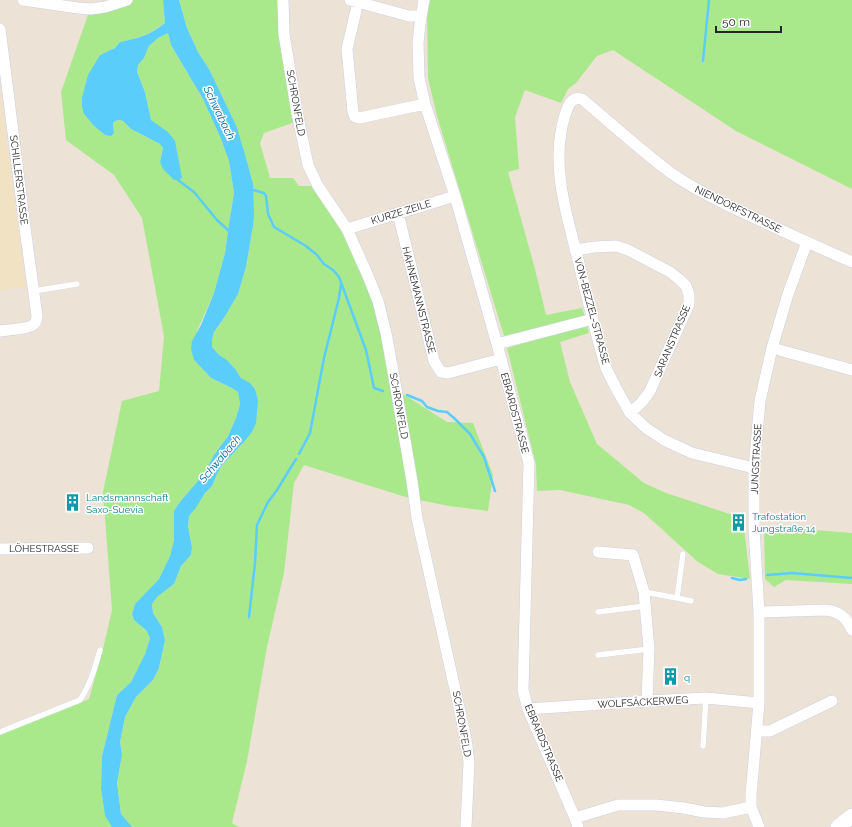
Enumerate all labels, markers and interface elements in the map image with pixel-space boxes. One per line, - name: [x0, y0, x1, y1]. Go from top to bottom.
- scale bar: [716, 8, 781, 34]
- text: 50 m: [722, 15, 750, 29]
- street label: SCHRONFELD: [285, 69, 307, 137]
- water label: Schwabach: [200, 83, 238, 142]
- street label: SCHILLERSTRASSE: [8, 134, 30, 226]
- street label: NIENDORFSTRASSE: [693, 183, 783, 235]
- street label: KURZE ZEILE: [370, 198, 432, 226]
- street label: HAHNEMANNSTRASSE: [400, 245, 438, 355]
- street label: VON-BEZZEL-STRASSE: [572, 256, 612, 366]
- street label: SARANSTRASSE: [652, 303, 692, 379]
- street label: EBRARDSTRASSE: [499, 371, 531, 455]
- street label: SCHRONFELD: [388, 372, 410, 440]
- street label: JUNGSTRASSE: [749, 423, 763, 495]
- water label: Schwabach: [196, 433, 244, 486]
- place label: Landsmannschaft Saxo-Suevia: [86, 492, 169, 515]
- building icon: Landsmannschaft Saxo-Suevia: [63, 493, 83, 513]
- place label: Trafostation Jungstraße 14: [752, 511, 816, 534]
- building icon: Trafostation Jungstraße 14: [729, 512, 749, 532]
- street label: LÖHESTRASSE: [9, 543, 79, 554]
- building icon: q: [661, 667, 681, 687]
- place label: q: [684, 672, 690, 683]
- street label: SCHRONFELD: [451, 690, 473, 758]
- street label: WOLFSÄCKERWEG: [597, 694, 689, 710]
- street label: EBRARDSTRASSE: [523, 703, 565, 783]

